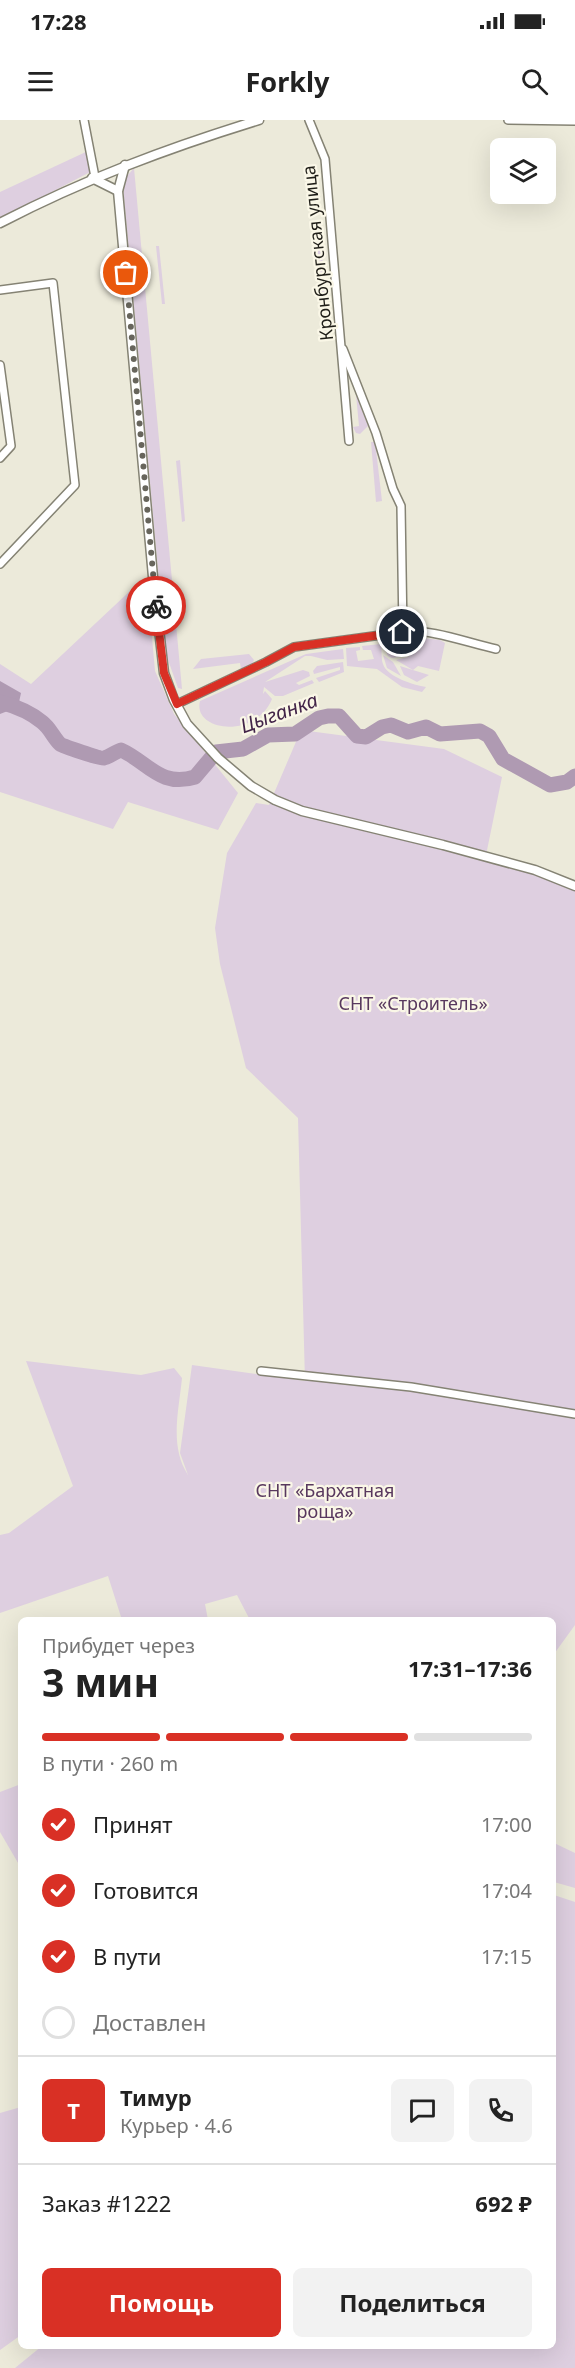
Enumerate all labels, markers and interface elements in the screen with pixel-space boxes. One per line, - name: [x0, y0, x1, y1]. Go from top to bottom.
- text: 17:28: [30, 6, 87, 36]
- text: Forkly: [246, 63, 329, 100]
- icon: menu: [24, 65, 57, 98]
- icon: search: [518, 65, 551, 98]
- map controls: [490, 138, 556, 204]
- button: layers: [490, 138, 556, 204]
- street label: Кронбургская улица: [296, 164, 338, 342]
- pin: [100, 247, 151, 298]
- icon: bag: [109, 256, 142, 289]
- courier: [126, 576, 186, 636]
- icon: bike: [140, 590, 173, 623]
- pin: [376, 606, 427, 657]
- icon: home: [385, 615, 418, 648]
- water label: Цыганка: [236, 686, 321, 739]
- park label: СНТ «Строитель»: [338, 991, 488, 1015]
- park label: СНТ «Бархатная роща»: [256, 1478, 394, 1523]
- text: Прибудет через: [42, 1632, 195, 1659]
- text: 17:31–17:36: [408, 1653, 532, 1683]
- text: 3 мин: [42, 1655, 159, 1708]
- text: В пути · 260 m: [42, 1750, 178, 1777]
- icon: check: [42, 1808, 75, 1841]
- text: Принят: [93, 1809, 173, 1839]
- text: 17:00: [481, 1811, 532, 1838]
- icon: check: [42, 1874, 75, 1907]
- text: Готовится: [93, 1875, 199, 1905]
- text: 17:04: [481, 1877, 532, 1904]
- icon: check: [42, 1940, 75, 1973]
- text: В пути: [93, 1941, 161, 1971]
- text: 17:15: [481, 1943, 532, 1970]
- text: Доставлен: [93, 2007, 206, 2037]
- button: chat: [391, 2079, 454, 2142]
- button: phone: [469, 2079, 532, 2142]
- text: Тимур: [120, 2082, 192, 2112]
- text: Т: [67, 2095, 80, 2125]
- text: Курьер · 4.6: [120, 2112, 233, 2139]
- text: Заказ #1222: [42, 2188, 171, 2218]
- text: 692 ₽: [475, 2188, 532, 2218]
- button: Помощь: [42, 2268, 281, 2337]
- button: Поделиться: [293, 2268, 532, 2337]

